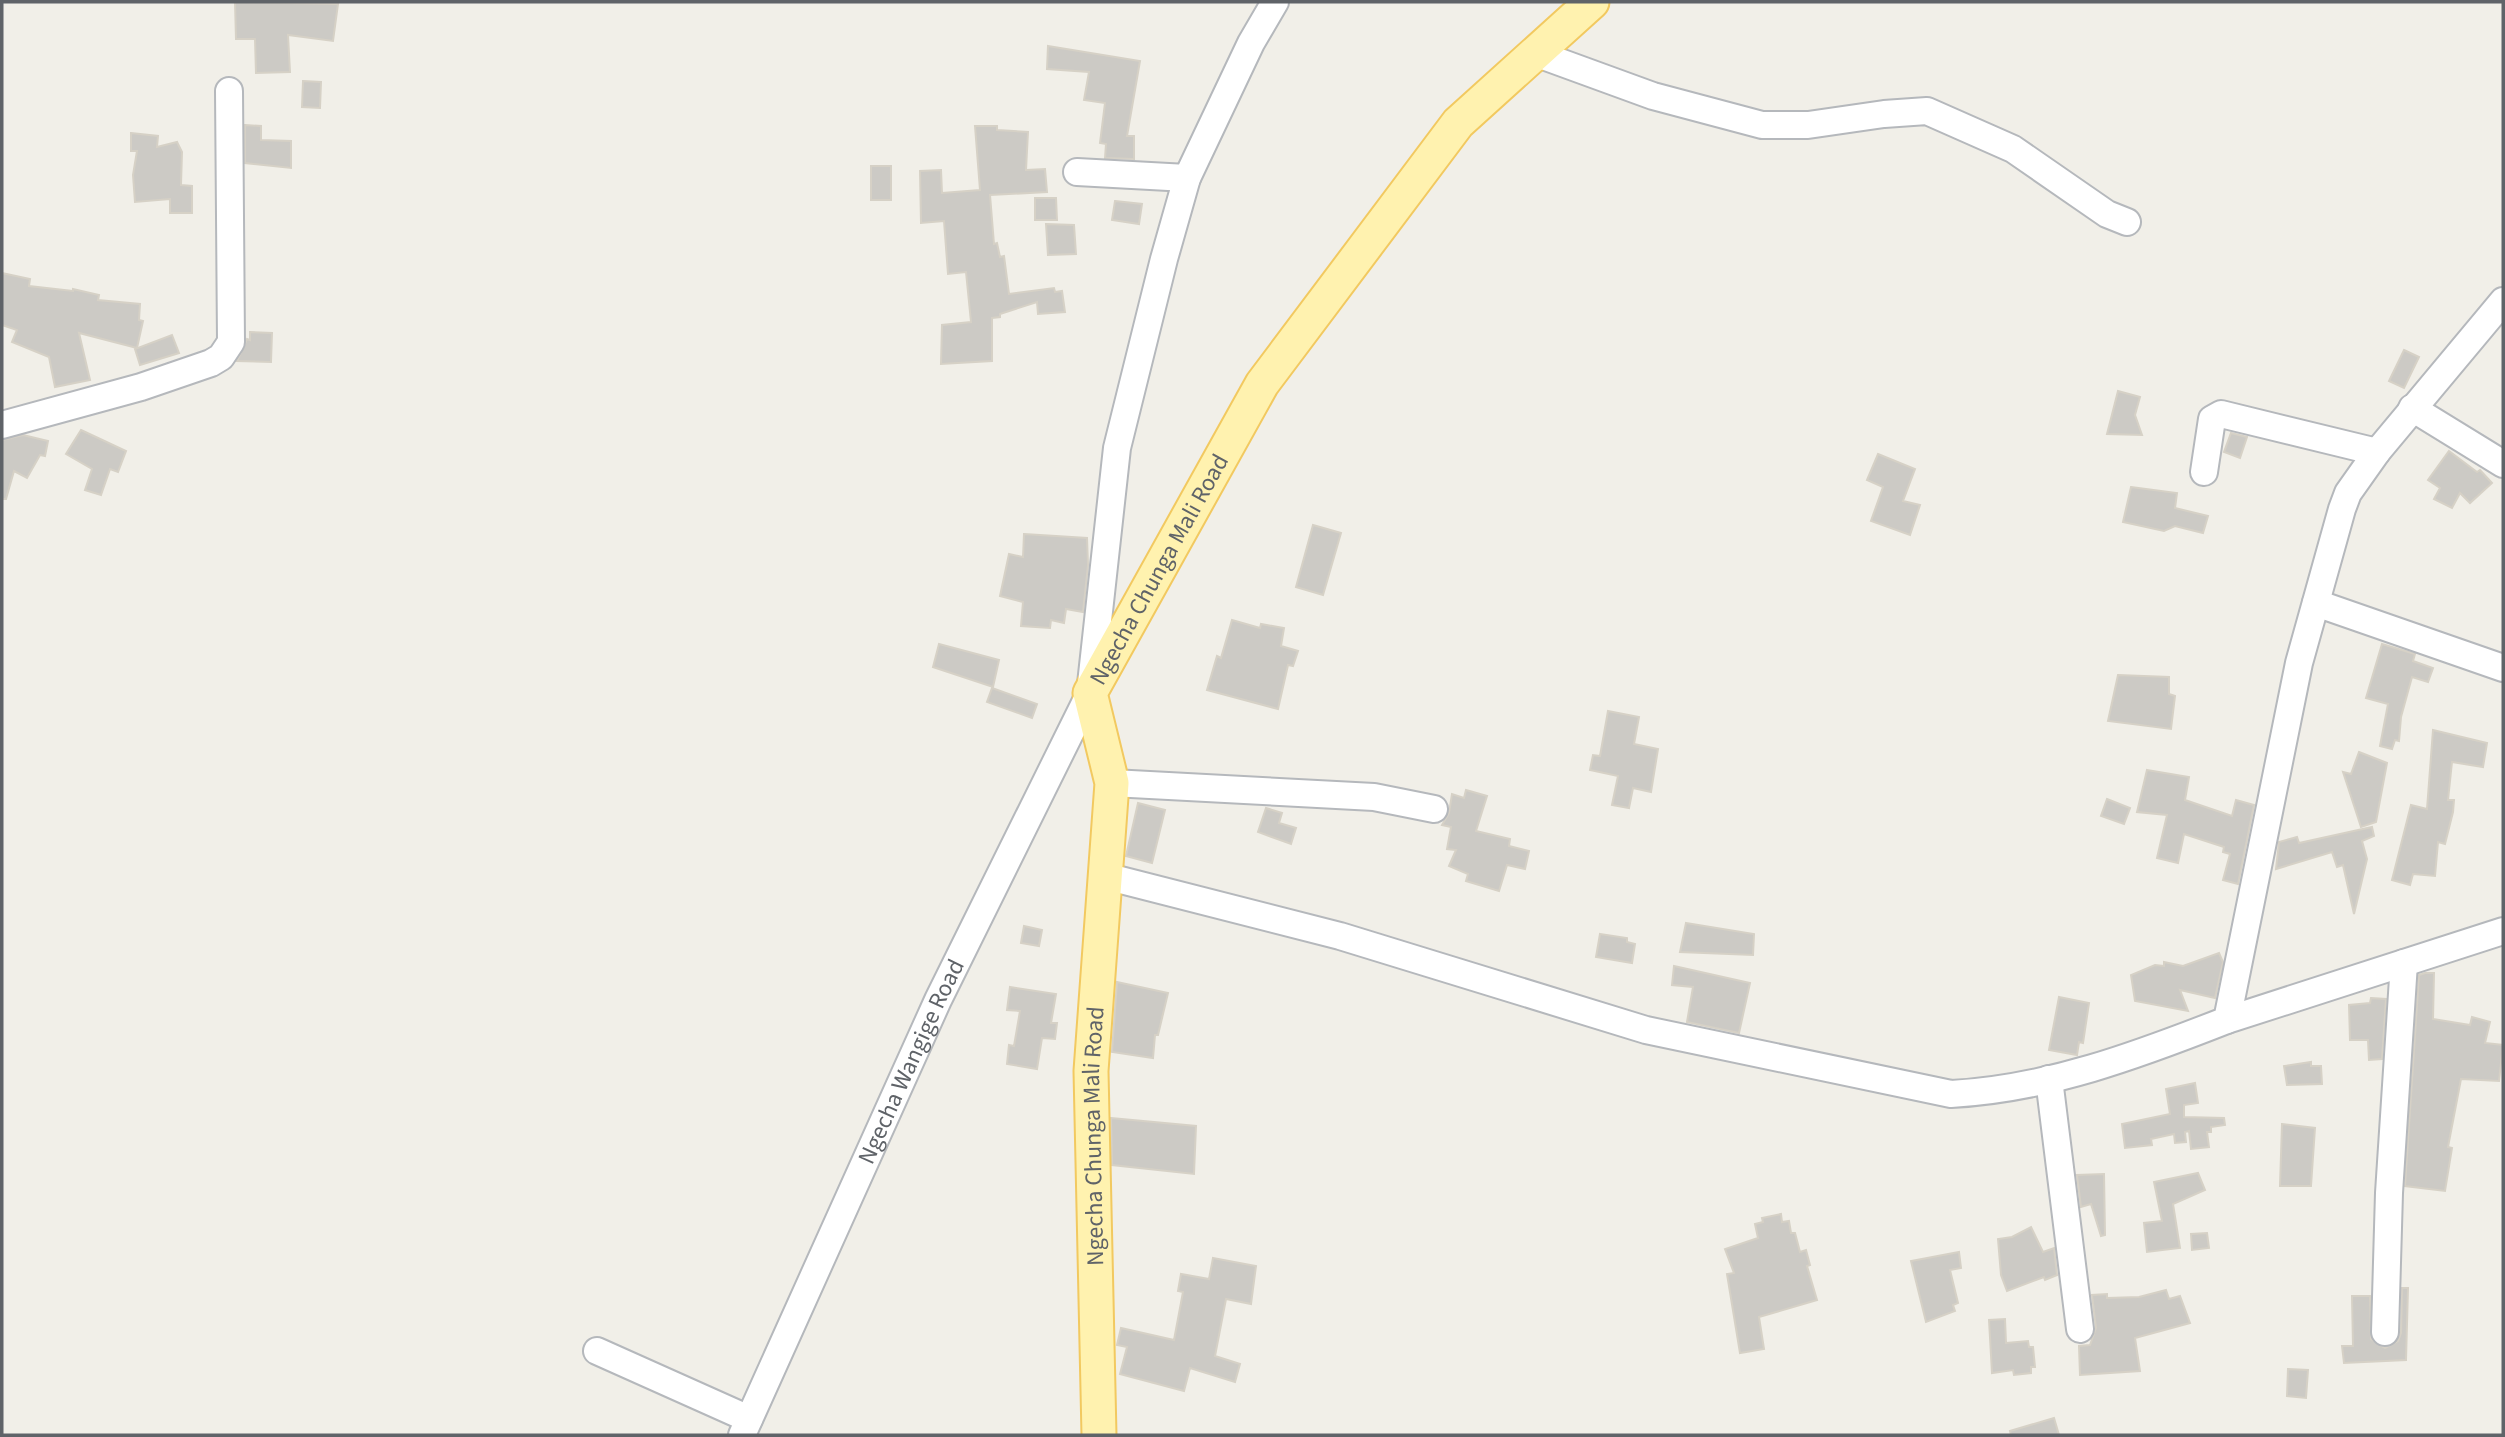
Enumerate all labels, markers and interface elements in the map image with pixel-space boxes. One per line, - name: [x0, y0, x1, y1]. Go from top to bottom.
- street label: Ngecha Chunga Mali Road: [1081, 448, 1238, 692]
- street label: Ngecha Wangige Road: [849, 953, 974, 1170]
- street label: Ngecha Chunga Mali Road: [1074, 1005, 1114, 1266]

